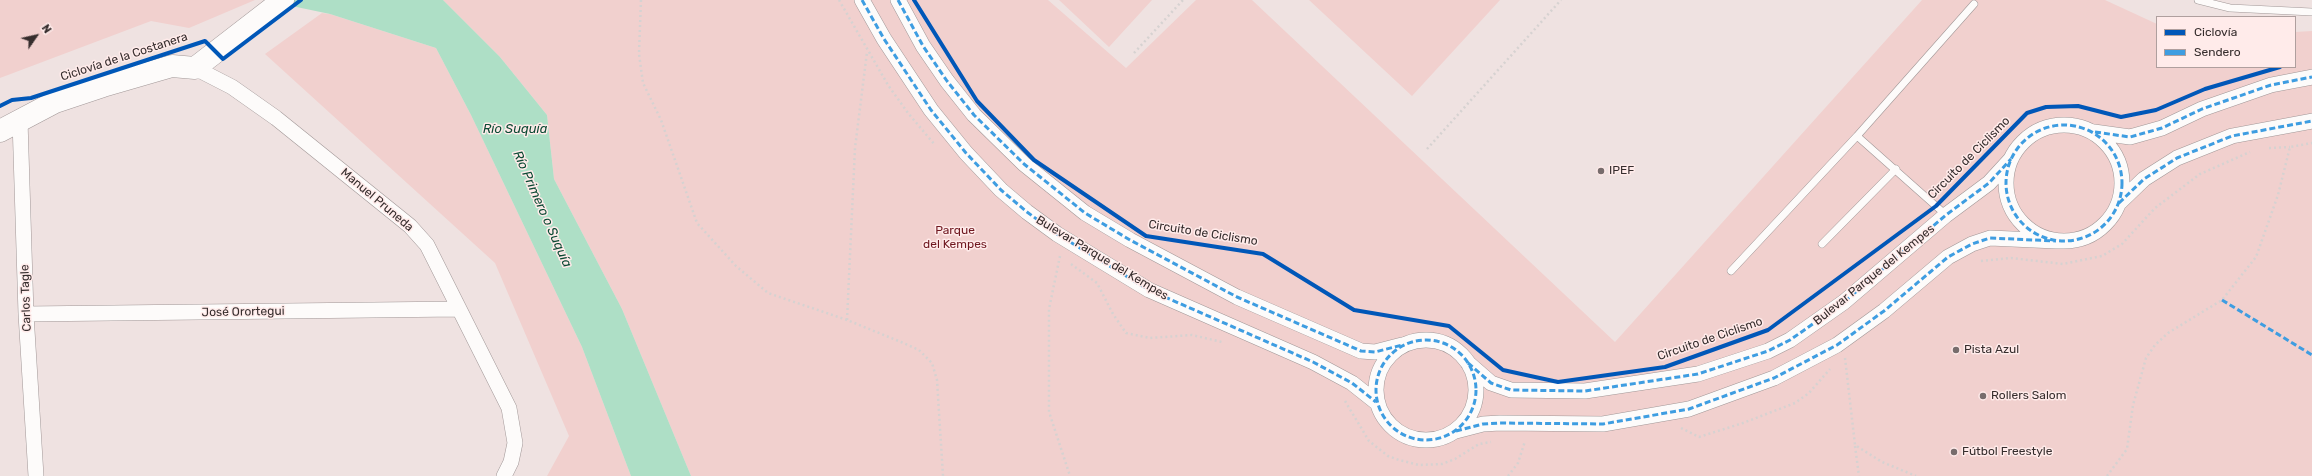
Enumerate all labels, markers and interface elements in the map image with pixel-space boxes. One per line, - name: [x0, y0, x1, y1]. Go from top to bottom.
- north arrow: [16, 16, 56, 56]
- legend: [2156, 16, 2296, 68]
- text: N: [39, 22, 54, 36]
- text: Ciclovía: [2194, 25, 2237, 39]
- street label: Ciclovía de la Costanera: [59, 30, 189, 84]
- text: Sendero: [2194, 45, 2241, 59]
- street label: Circuito de Ciclismo: [1925, 114, 2013, 202]
- water label: Río Suquía: [483, 121, 547, 137]
- water label: Río Primero o Suquía: [509, 148, 575, 270]
- place label: IPEF: [1609, 164, 1634, 178]
- street label: Manuel Pruneda: [338, 165, 416, 235]
- marker: IPEF: [1596, 166, 1606, 176]
- street label: Bulevar Parque del Kempes: [1033, 213, 1171, 303]
- street label: Circuito de Ciclismo: [1147, 217, 1259, 249]
- street label: Bulevar Parque del Kempes: [1810, 222, 1938, 328]
- park label: Parque del Kempes: [923, 224, 987, 252]
- street label: Carlos Tagle: [18, 264, 34, 332]
- street label: José Orortegui: [201, 304, 285, 320]
- street label: Circuito de Ciclismo: [1655, 314, 1765, 364]
- place label: Pista Azul: [1964, 343, 2019, 357]
- marker: Pista Azul: [1951, 345, 1961, 355]
- place label: Rollers Salom: [1991, 389, 2066, 403]
- marker: Rollers Salom: [1978, 391, 1988, 401]
- place label: Fútbol Freestyle: [1962, 445, 2052, 459]
- marker: Fútbol Freestyle: [1949, 447, 1959, 457]

